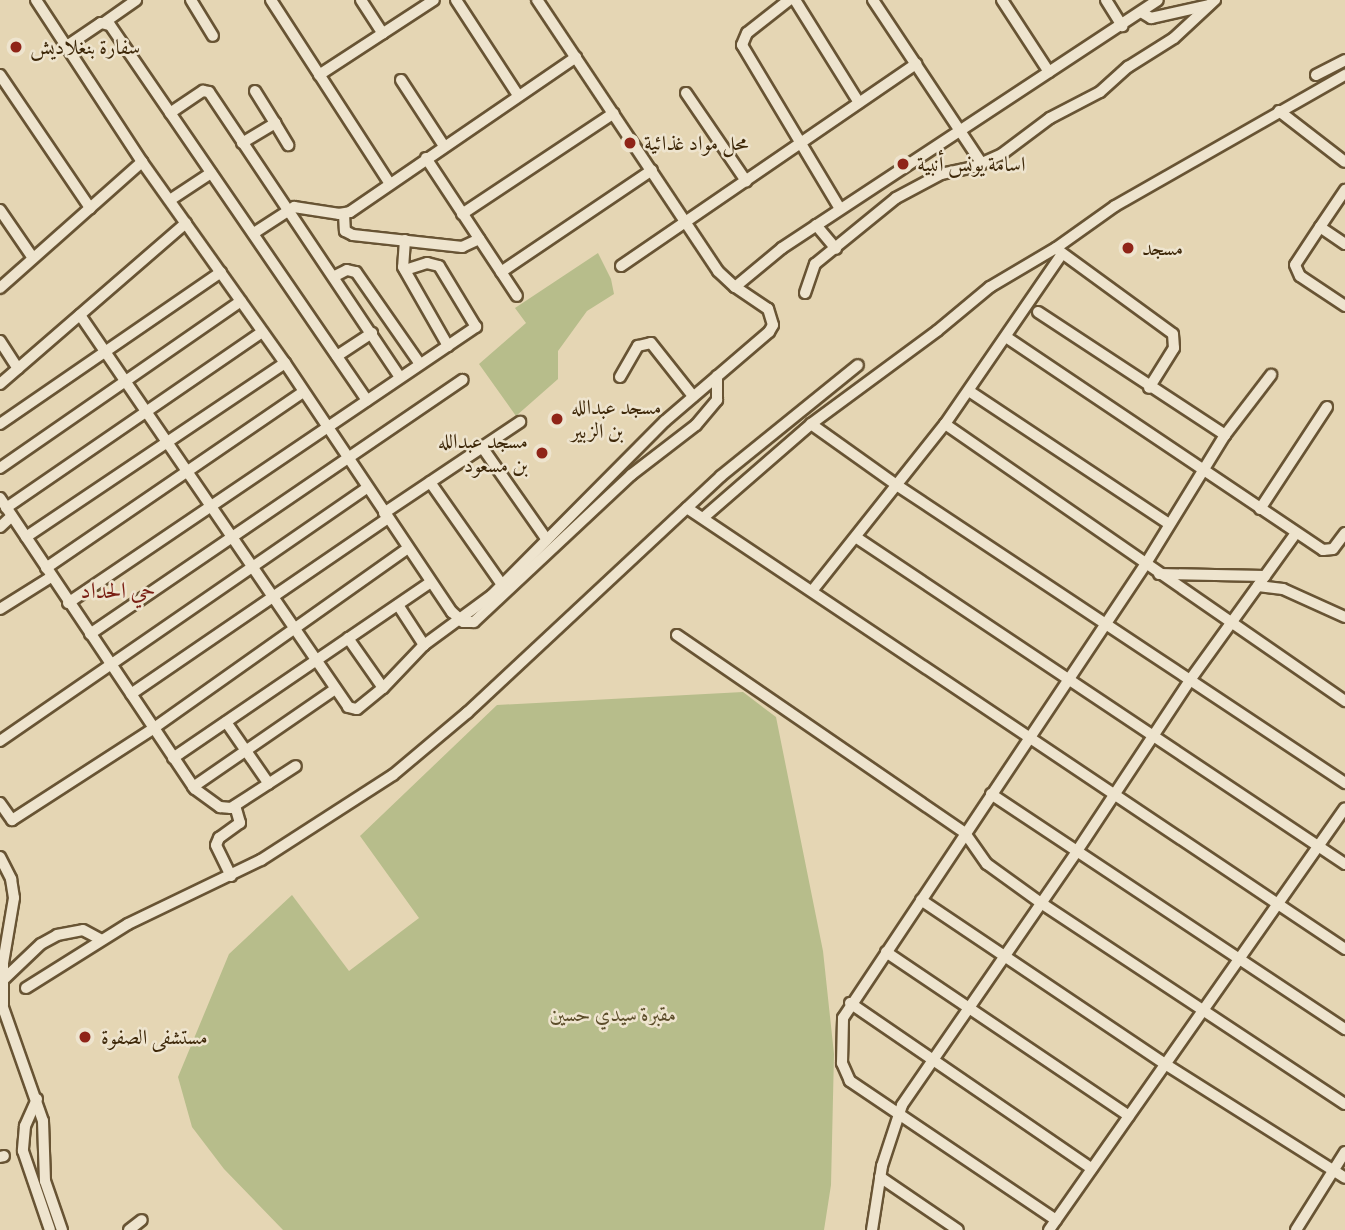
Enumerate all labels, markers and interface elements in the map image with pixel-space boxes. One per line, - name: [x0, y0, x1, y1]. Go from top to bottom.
- place label: سفارة بنغلاديش: [30, 34, 140, 60]
- marker: سفارة بنغلاديش: [8, 39, 24, 55]
- place label: محل مواد غذائية: [644, 130, 748, 156]
- marker: محل مواد غذائية: [622, 135, 638, 151]
- place label: اسامة يونس أنبية: [917, 151, 1025, 177]
- marker: اسامة يونس أنبية: [895, 156, 911, 172]
- place label: مسجد: [1142, 235, 1183, 261]
- marker: مسجد: [1120, 240, 1136, 256]
- place label: مسجد عبدالله بن الزبير: [571, 394, 661, 444]
- marker: مسجد عبدالله بن الزبير: [549, 411, 565, 427]
- place label: مسجد عبدالله بن مسعود: [438, 428, 528, 478]
- marker: مسجد عبدالله بن مسعود: [534, 445, 550, 461]
- district label: حي الحداد: [80, 577, 156, 605]
- park label: مقبرة سيدي حسين: [549, 1001, 677, 1027]
- place label: مستشفى الصفوة: [101, 1024, 208, 1050]
- marker: مستشفى الصفوة: [75, 1027, 95, 1047]

